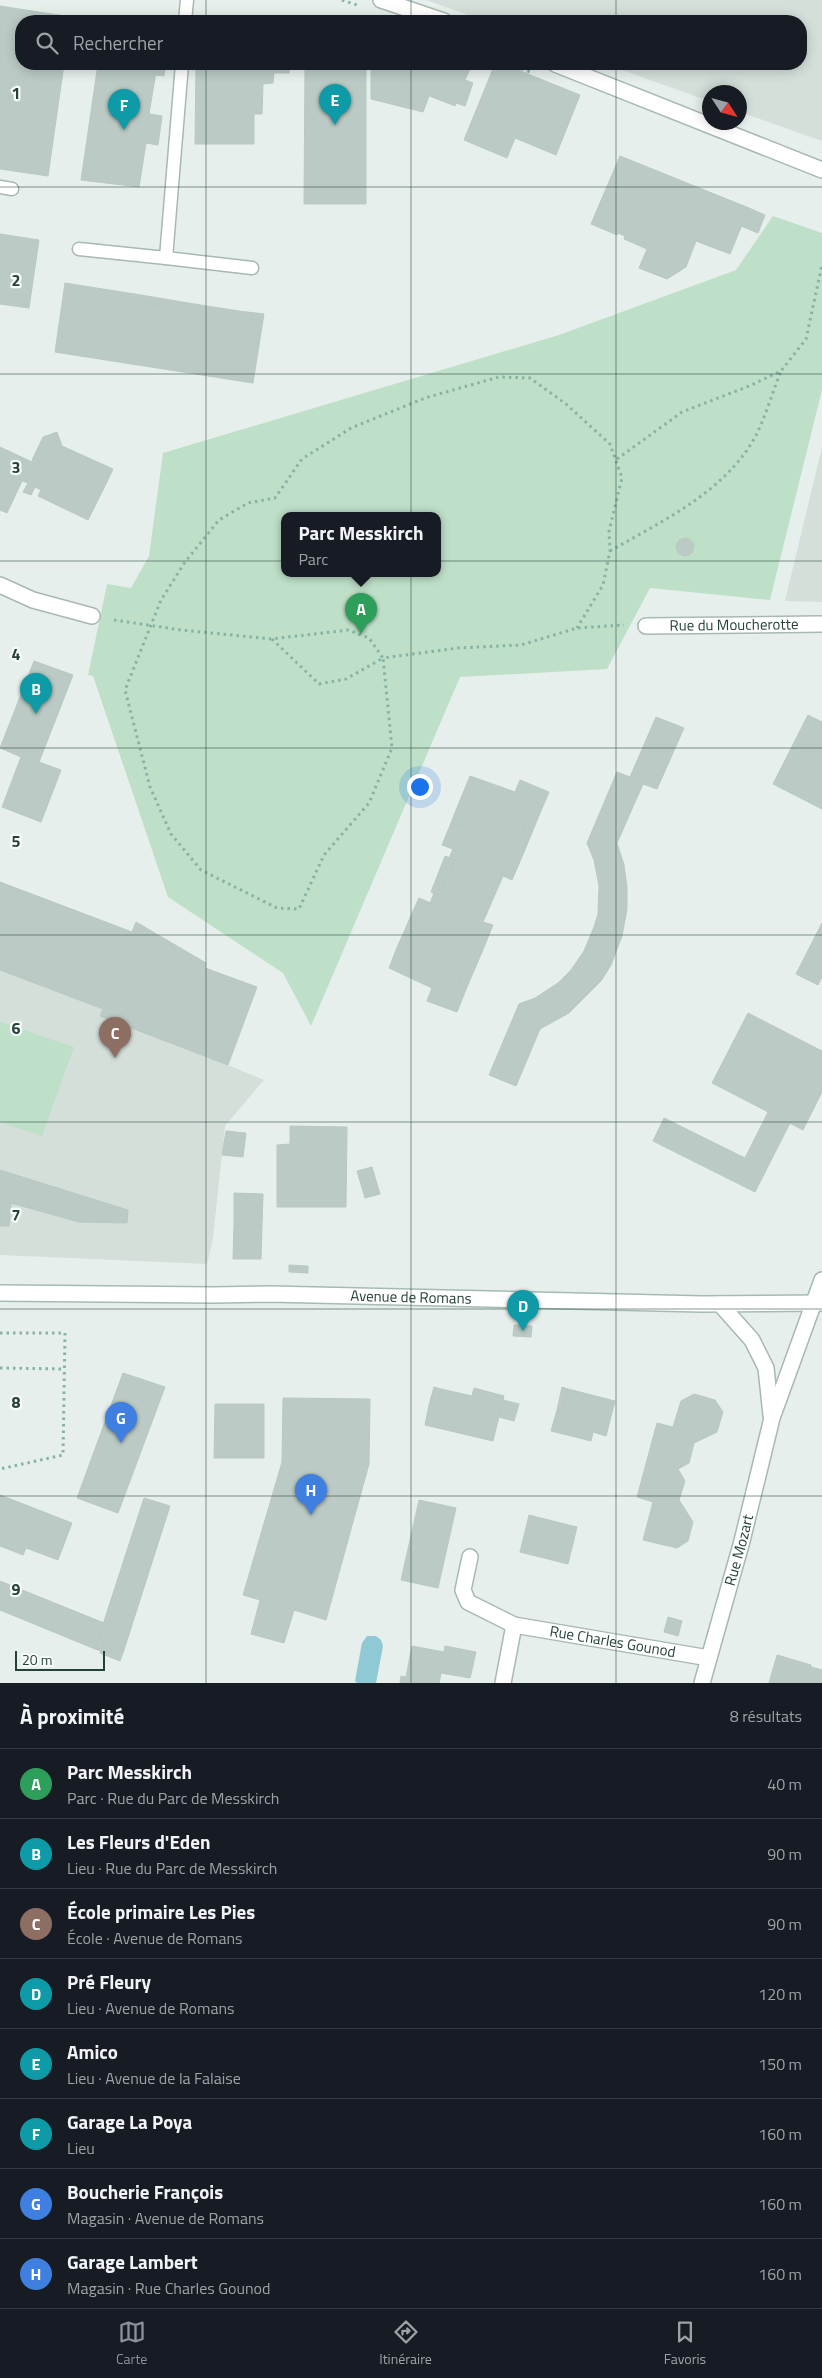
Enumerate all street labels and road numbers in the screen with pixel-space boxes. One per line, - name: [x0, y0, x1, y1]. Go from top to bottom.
- street label: Rue du Moucherotte: [669, 612, 799, 637]
- street label: Avenue de Romans: [350, 1284, 472, 1310]
- street label: Rue Mozart: [718, 1511, 759, 1588]
- street label: Rue Charles Gounod: [548, 1619, 677, 1663]

